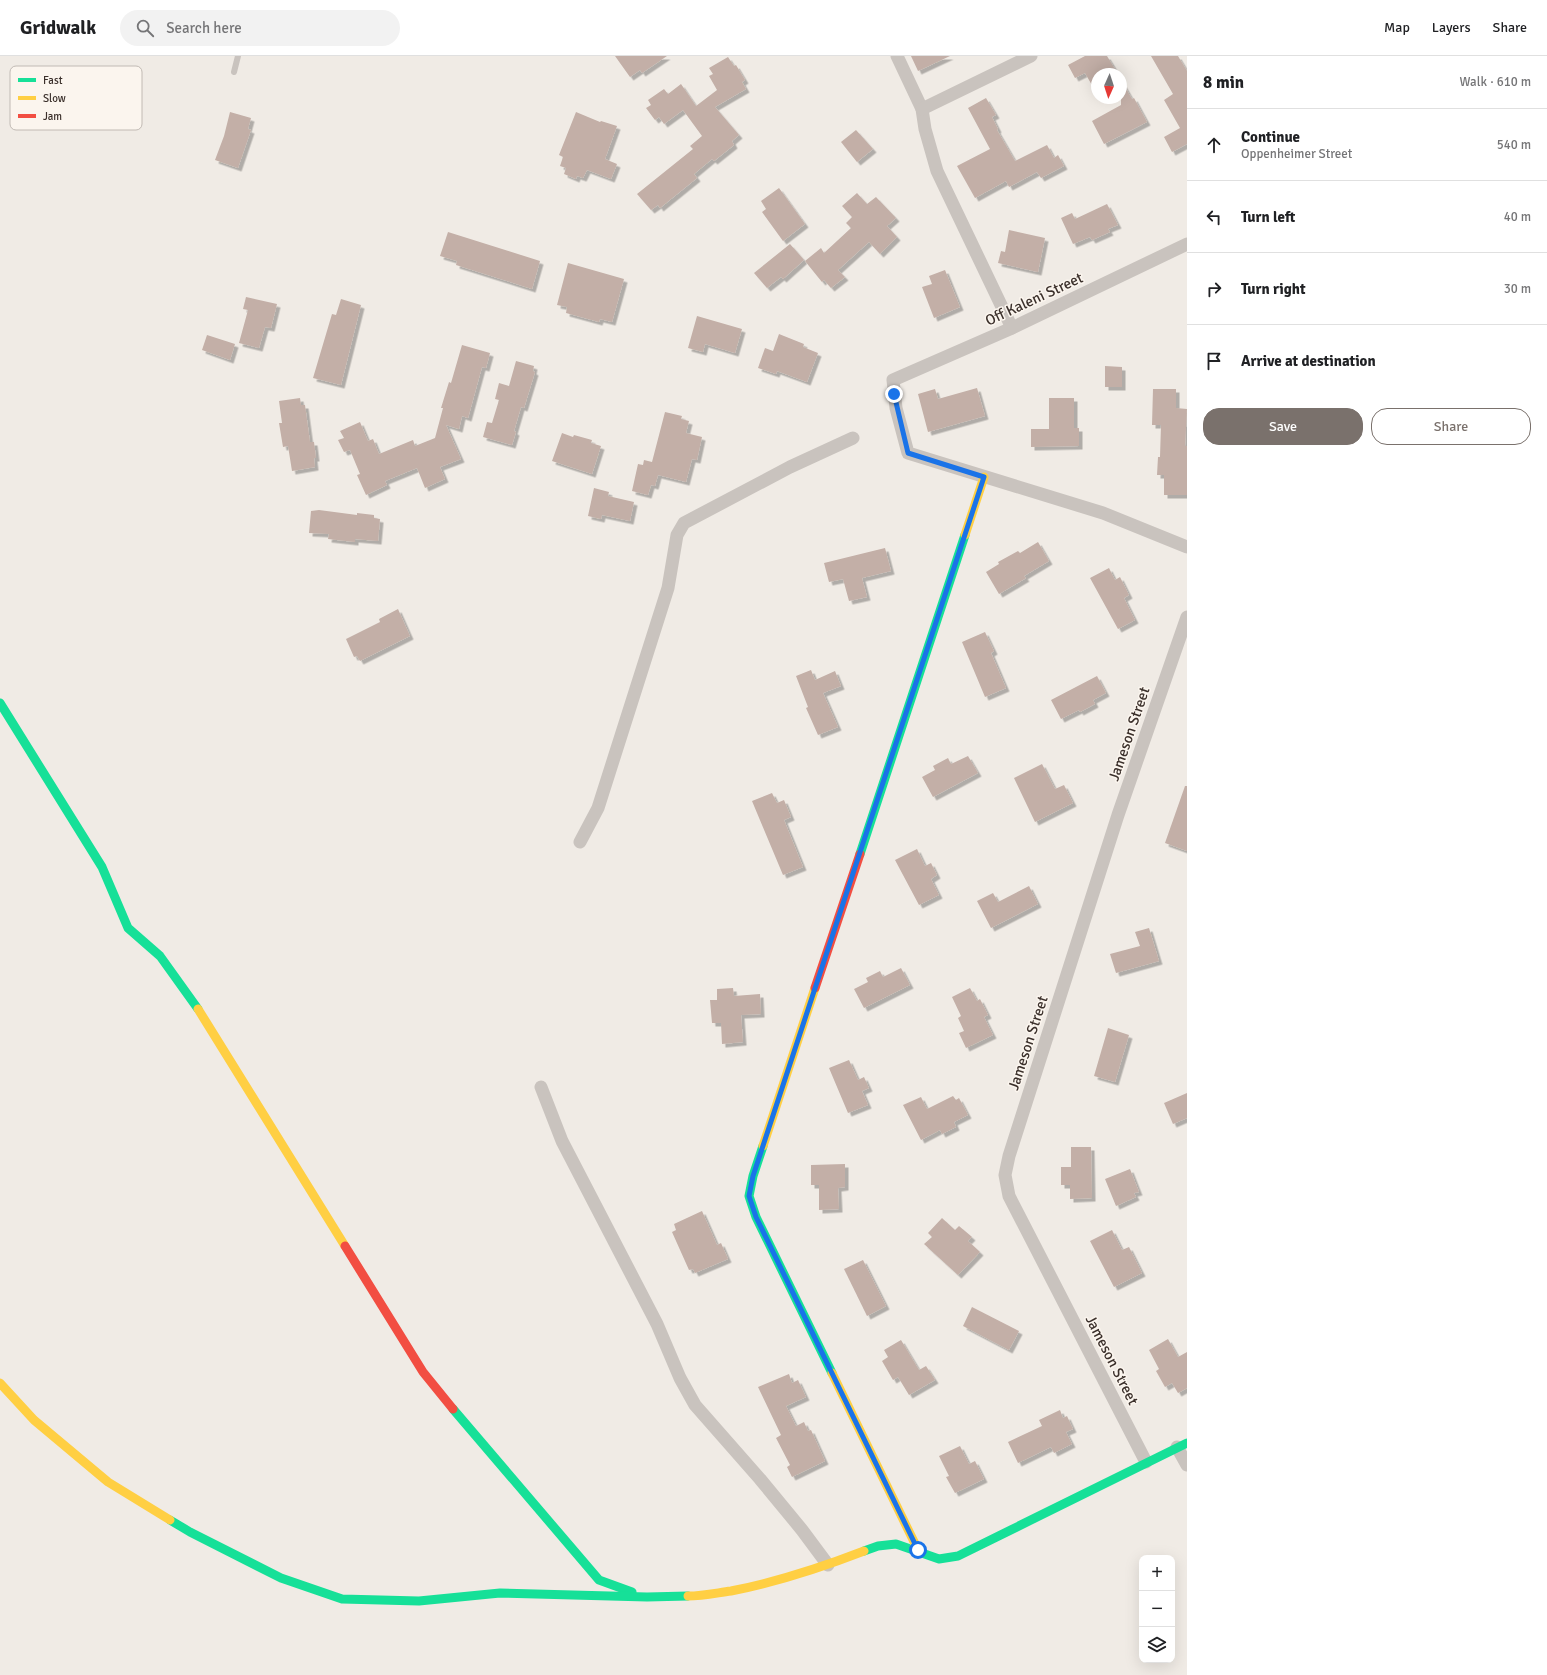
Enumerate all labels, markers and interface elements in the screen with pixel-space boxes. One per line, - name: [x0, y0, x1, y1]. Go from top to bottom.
- search box: [120, 10, 400, 46]
- text: Gridwalk: [20, 16, 96, 40]
- icon: search: [134, 17, 156, 39]
- text: Search here: [166, 19, 242, 37]
- text: Map: [1384, 19, 1410, 36]
- text: Layers: [1432, 19, 1471, 36]
- text: Share: [1493, 19, 1527, 36]
- legend: [10, 66, 142, 130]
- north arrow: [1091, 68, 1127, 104]
- text: 8 min: [1203, 72, 1244, 93]
- text: Fast: [43, 74, 63, 87]
- text: Walk · 610 m: [1460, 74, 1531, 90]
- text: Slow: [43, 92, 66, 105]
- text: Jam: [43, 110, 62, 123]
- text: Continue: [1241, 128, 1300, 146]
- icon: ahead: [1203, 134, 1225, 156]
- text: 540 m: [1497, 137, 1531, 153]
- text: Oppenheimer Street: [1241, 146, 1352, 162]
- icon: left: [1203, 206, 1225, 228]
- text: Turn left: [1241, 208, 1295, 226]
- text: 40 m: [1504, 209, 1531, 225]
- street label: Off Kaleni Street: [982, 268, 1086, 330]
- icon: right: [1203, 278, 1225, 300]
- text: Turn right: [1241, 280, 1306, 298]
- text: 30 m: [1504, 281, 1531, 297]
- icon: arrive: [1203, 350, 1225, 372]
- text: Arrive at destination: [1241, 352, 1376, 370]
- route end: [885, 385, 903, 403]
- button: Save: [1203, 408, 1363, 445]
- button: Share: [1371, 408, 1531, 445]
- street label: Jameson Street: [1104, 685, 1154, 783]
- street label: Jameson Street: [1004, 993, 1052, 1093]
- street label: Jameson Street: [1082, 1312, 1142, 1408]
- route start: [909, 1541, 927, 1559]
- map controls: [1139, 1555, 1175, 1663]
- button: +: [1139, 1555, 1175, 1591]
- button: −: [1139, 1591, 1175, 1627]
- button: layers: [1139, 1627, 1175, 1663]

